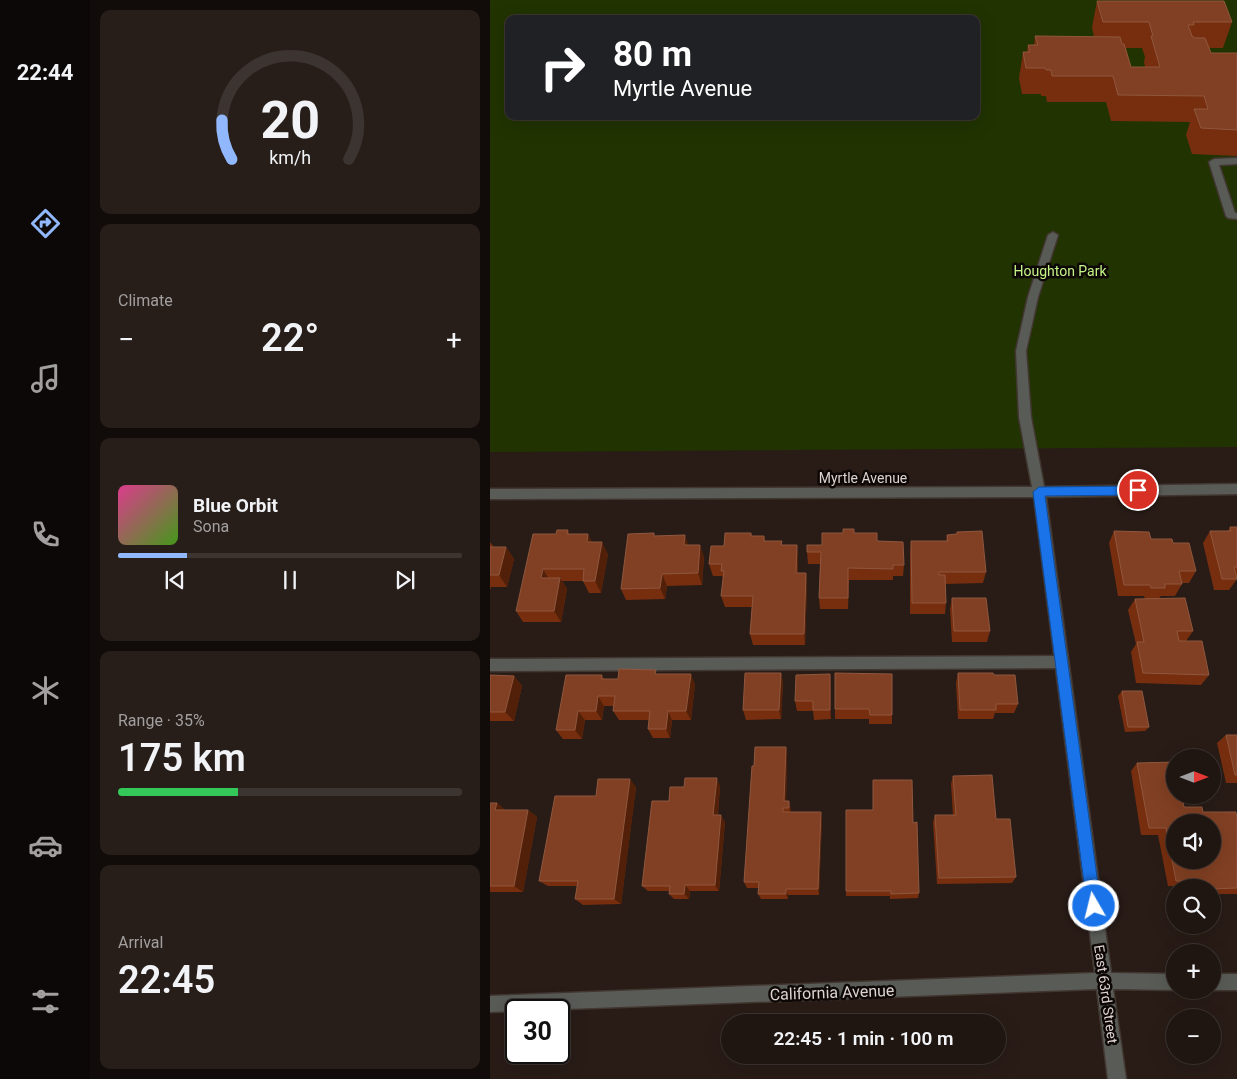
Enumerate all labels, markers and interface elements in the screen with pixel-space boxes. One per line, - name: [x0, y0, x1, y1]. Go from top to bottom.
- text: 80 m: [613, 34, 692, 75]
- icon: right: [530, 35, 595, 100]
- text: 22:44: [17, 60, 73, 85]
- text: Myrtle Avenue: [613, 76, 752, 101]
- text: 20: [260, 90, 320, 151]
- text: km/h: [269, 147, 311, 168]
- icon: directions: [28, 206, 63, 241]
- park label: Houghton Park: [1013, 263, 1107, 279]
- text: Climate: [118, 291, 173, 310]
- text: 22°: [261, 316, 319, 360]
- text: −: [118, 323, 134, 356]
- text: +: [446, 323, 462, 356]
- icon: music: [28, 361, 63, 396]
- pin: [1117, 469, 1159, 511]
- street label: Myrtle Avenue: [819, 470, 907, 486]
- icon: arrive: [1124, 476, 1152, 504]
- text: Blue Orbit: [193, 494, 278, 517]
- icon: phone: [28, 517, 63, 552]
- text: Sona: [193, 517, 229, 536]
- icon: previous: [161, 566, 189, 594]
- icon: pause: [276, 566, 304, 594]
- icon: next: [391, 566, 419, 594]
- icon: climate: [28, 673, 63, 708]
- text: Range · 35%: [118, 711, 205, 730]
- text: 175 km: [118, 736, 246, 780]
- north arrow: [1166, 749, 1221, 804]
- map controls: [1166, 749, 1221, 1064]
- button: sound: [1166, 814, 1221, 869]
- icon: car: [28, 828, 63, 863]
- position arrow: [1067, 879, 1119, 931]
- button: search: [1166, 879, 1221, 934]
- text: Arrival: [118, 933, 163, 952]
- street label: East 63rd Street: [1091, 944, 1121, 1045]
- button: +: [1166, 944, 1221, 999]
- text: 22:45: [118, 958, 215, 1002]
- street label: California Avenue: [769, 981, 895, 1004]
- icon: filters: [28, 984, 63, 1019]
- speed limit sign: 30: [505, 999, 570, 1064]
- button: −: [1166, 1009, 1221, 1064]
- text: 22:45 · 1 min · 100 m: [773, 1027, 954, 1050]

